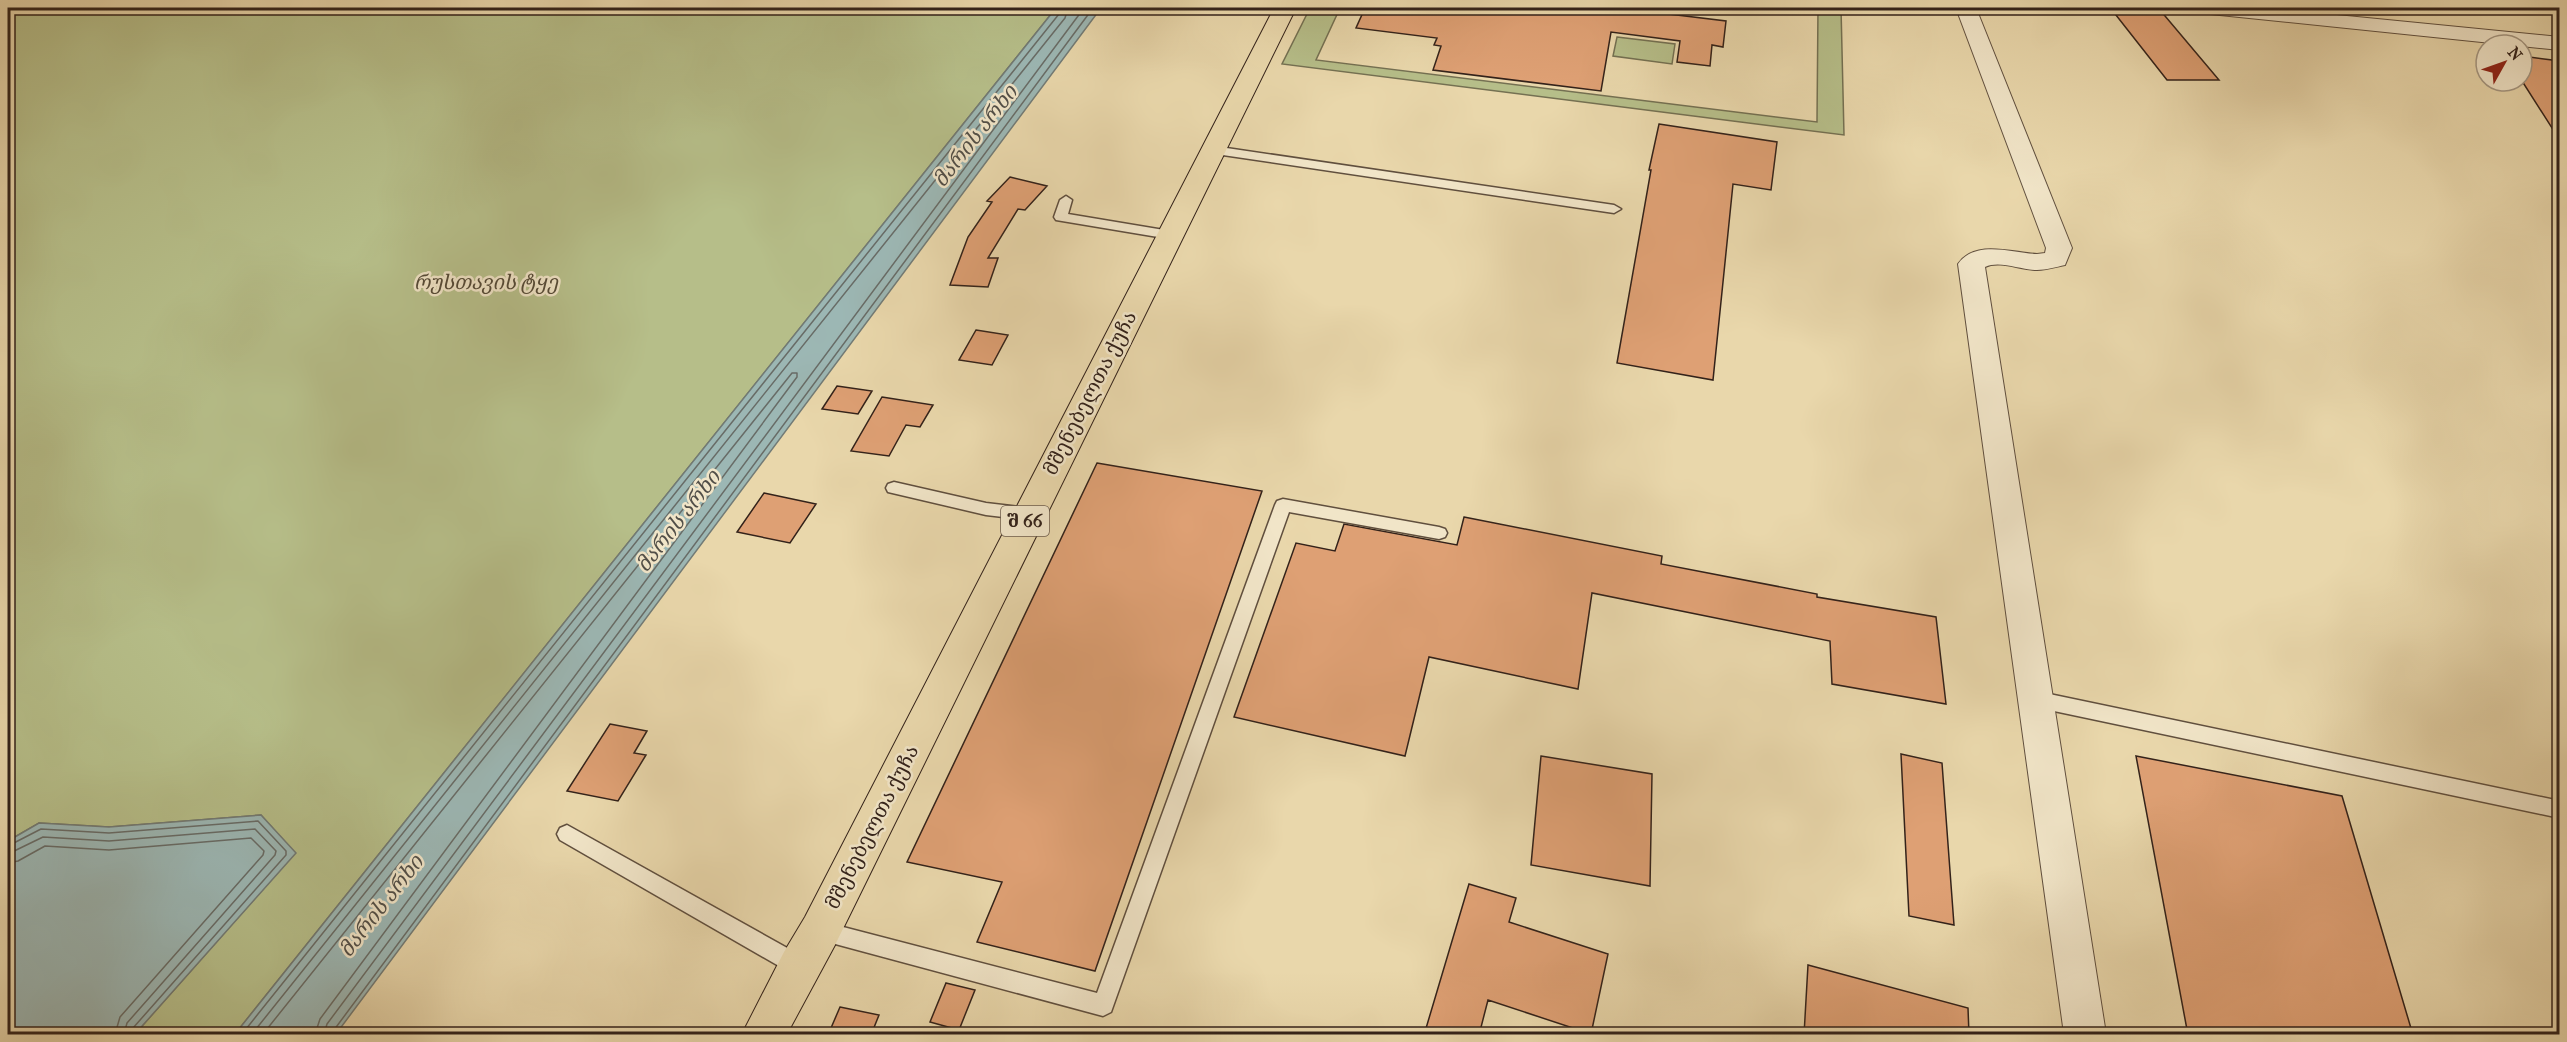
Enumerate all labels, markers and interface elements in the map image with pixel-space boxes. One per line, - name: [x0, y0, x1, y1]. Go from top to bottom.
- north arrow: [2474, 33, 2534, 93]
- text: N: [2504, 43, 2527, 65]
- water label: მარის არხი: [928, 80, 1023, 192]
- park label: რუსთავის ტყე: [414, 271, 559, 295]
- street label: მშენებელთა ქუჩა: [1039, 307, 1141, 479]
- water label: მარის არხი: [631, 465, 726, 577]
- road number: შ 66: [1001, 506, 1049, 536]
- street label: მშენებელთა ქუჩა: [821, 741, 923, 913]
- water label: მარის არხი: [334, 850, 429, 962]

